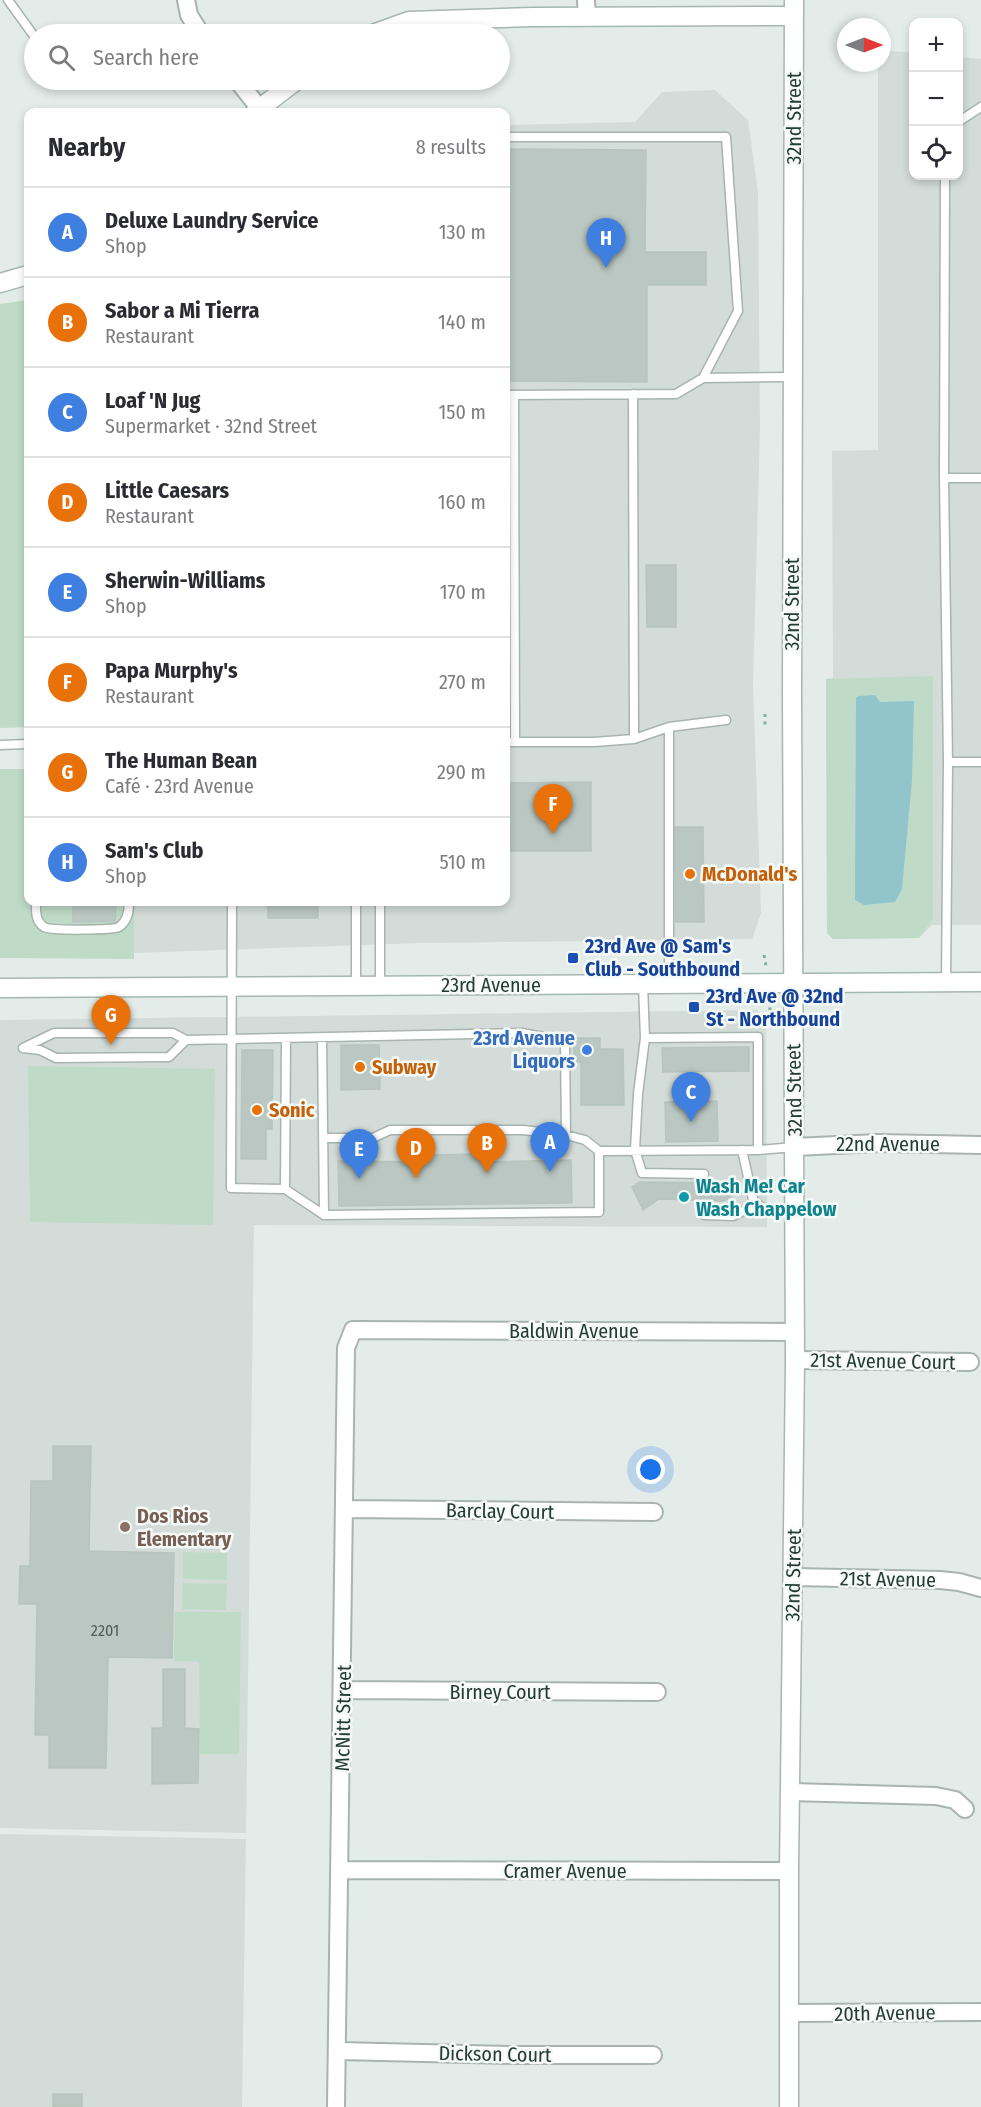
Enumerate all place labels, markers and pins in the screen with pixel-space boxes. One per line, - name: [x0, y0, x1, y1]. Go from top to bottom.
- pin: H: [586, 218, 626, 268]
- pin: F: [534, 784, 572, 834]
- place label: McDonald's: [702, 862, 797, 886]
- marker: McDonald's: [683, 867, 697, 881]
- place label: 23rd Ave @ Sam's Club - Southbound: [584, 934, 740, 981]
- marker: 23rd Ave @ Sam's Club - Southbound: [566, 951, 580, 965]
- place label: 23rd Ave @ 32nd St - Northbound: [705, 984, 844, 1031]
- pin: G: [92, 996, 130, 1045]
- marker: 23rd Ave @ 32nd St - Northbound: [687, 1000, 701, 1014]
- place label: 23rd Avenue Liquors: [472, 1026, 575, 1073]
- marker: 23rd Avenue Liquors: [580, 1043, 594, 1057]
- place label: Subway: [372, 1055, 437, 1079]
- marker: Subway: [353, 1060, 367, 1074]
- pin: C: [672, 1072, 710, 1122]
- place label: Sonic: [269, 1098, 315, 1122]
- marker: Sonic: [250, 1103, 264, 1117]
- pin: A: [530, 1122, 570, 1172]
- pin: B: [468, 1124, 506, 1173]
- pin: D: [396, 1128, 436, 1178]
- pin: E: [340, 1130, 378, 1179]
- place label: Wash Me! Car Wash Chappelow: [696, 1174, 837, 1221]
- marker: Wash Me! Car Wash Chappelow: [677, 1190, 691, 1204]
- place label: Dos Rios Elementary: [137, 1504, 232, 1551]
- marker: Dos Rios Elementary: [118, 1520, 132, 1534]

